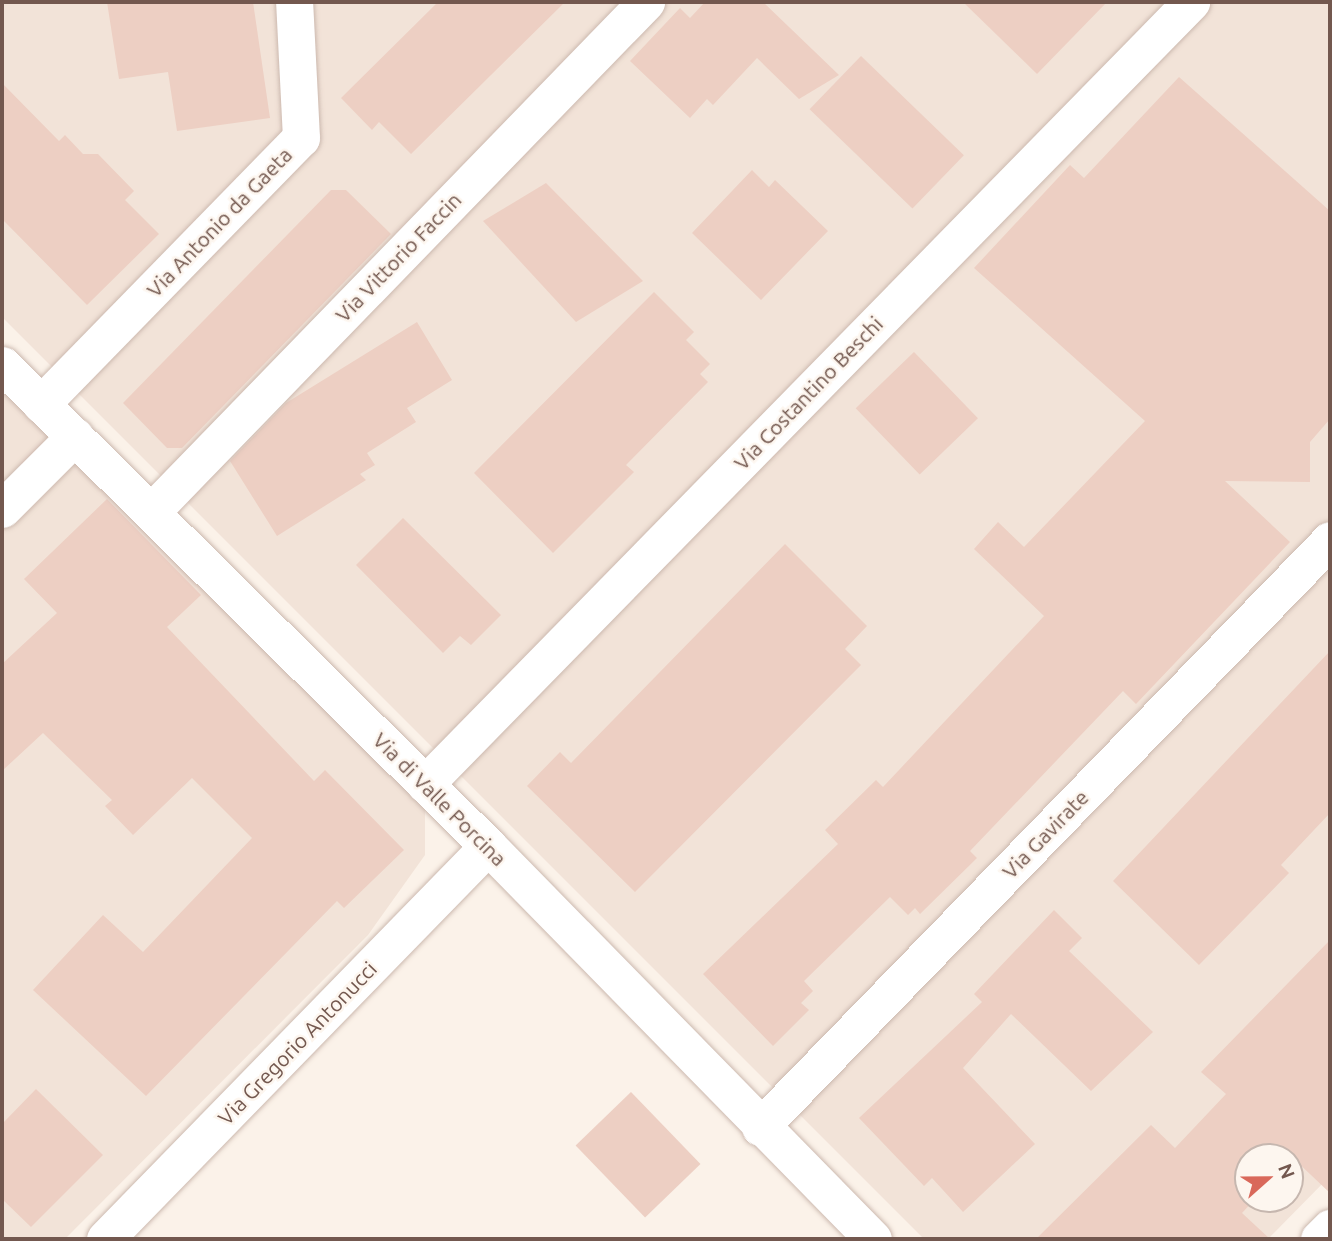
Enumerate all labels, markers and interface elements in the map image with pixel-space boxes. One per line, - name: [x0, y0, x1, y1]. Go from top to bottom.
- street label: Via Antonio da Gaeta: [141, 142, 297, 302]
- street label: Via Vittorio Faccin: [330, 187, 466, 327]
- street label: Via Costantino Beschi: [728, 311, 888, 475]
- street label: Via di Valle Porcina: [368, 727, 512, 871]
- street label: Via Gavirate: [997, 784, 1093, 884]
- street label: Via Gregorio Antonucci: [212, 956, 382, 1130]
- north arrow: [1234, 1143, 1304, 1213]
- text: N: [1274, 1161, 1300, 1182]

